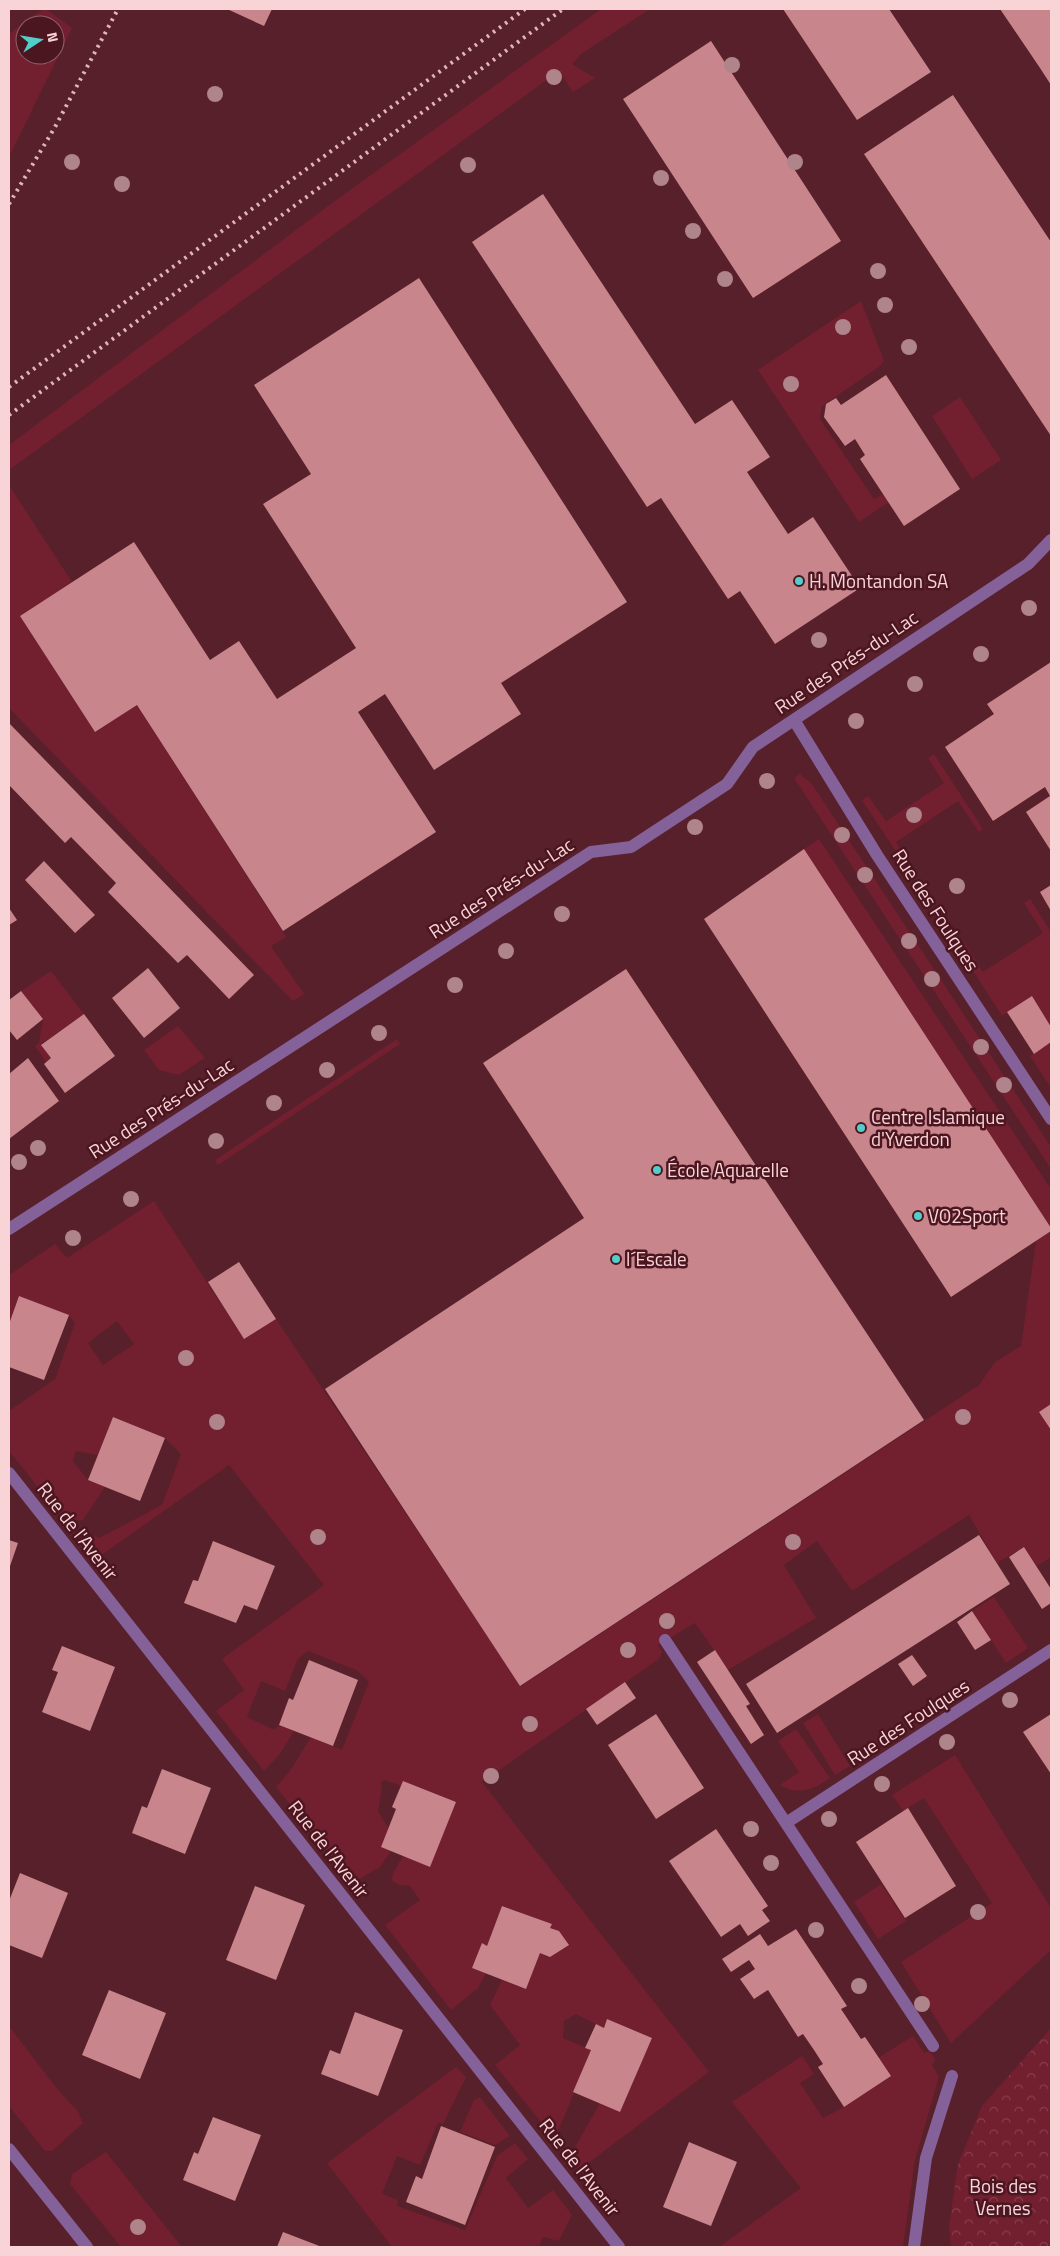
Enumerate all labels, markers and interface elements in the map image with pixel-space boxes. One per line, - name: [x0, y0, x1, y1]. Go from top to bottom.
- north arrow: [15, 15, 65, 65]
- text: N: [42, 30, 64, 44]
- place label: H. Montandon SA: [809, 566, 948, 595]
- marker: H. Montandon SA: [793, 575, 805, 587]
- street label: Rue des Prés-du-Lac: [768, 603, 923, 721]
- street label: Rue des Prés-du-Lac: [422, 830, 579, 945]
- street label: Rue des Foulques: [886, 843, 987, 977]
- street label: Rue des Prés-du-Lac: [82, 1050, 239, 1165]
- place label: Centre Islamique d'Yverdon: [871, 1102, 1005, 1153]
- marker: Centre Islamique d'Yverdon: [855, 1122, 867, 1134]
- place label: École Aquarelle: [667, 1155, 789, 1184]
- marker: École Aquarelle: [651, 1164, 663, 1176]
- place label: VO2Sport: [928, 1201, 1006, 1230]
- marker: VO2Sport: [912, 1210, 924, 1222]
- place label: l´Escale: [626, 1244, 687, 1273]
- marker: l´Escale: [610, 1253, 622, 1265]
- street label: Rue de l'Avenir: [31, 1476, 126, 1586]
- street label: Rue des Foulques: [841, 1671, 975, 1772]
- street label: Rue de l'Avenir: [282, 1794, 377, 1904]
- street label: Rue de l'Avenir: [533, 2112, 628, 2222]
- park label: Bois des Vernes: [969, 2171, 1037, 2222]

